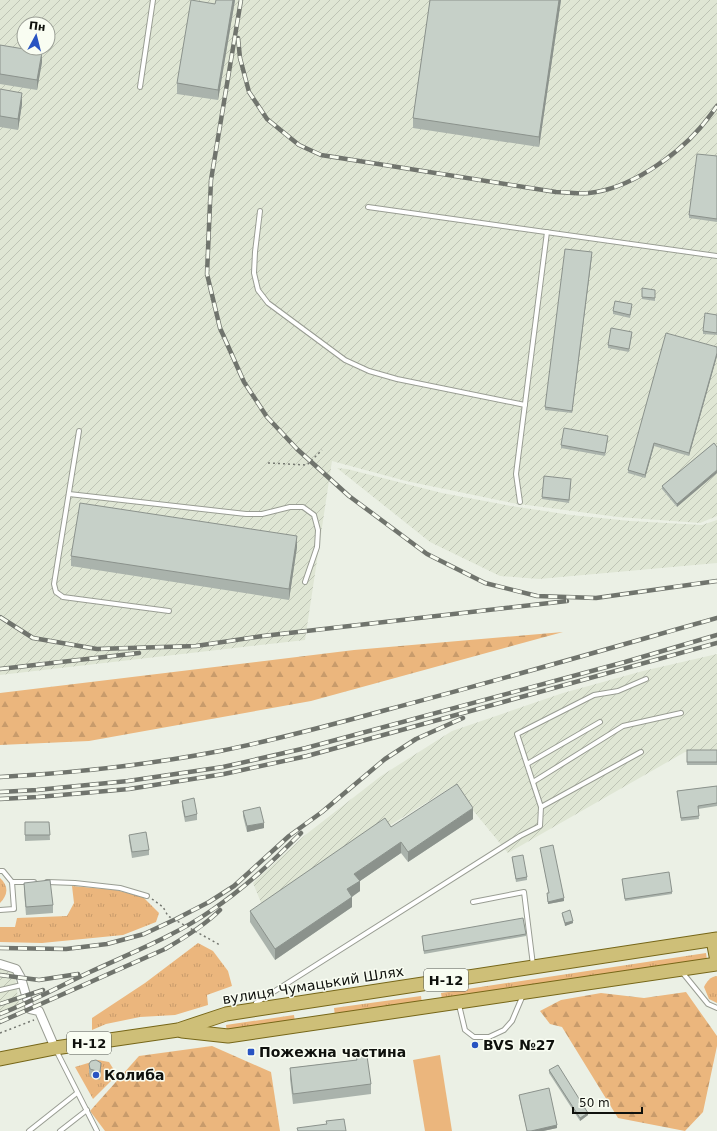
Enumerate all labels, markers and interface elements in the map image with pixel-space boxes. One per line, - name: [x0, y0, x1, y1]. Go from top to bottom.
- north arrow: [16, 16, 56, 56]
- text: Пн: [28, 19, 46, 34]
- street label: вулиця Чумацький Шлях: [221, 963, 405, 1007]
- road number: Н-12: [424, 969, 468, 991]
- road number: Н-12: [67, 1032, 111, 1054]
- place label: BVS №27: [483, 1037, 555, 1053]
- marker: BVS №27: [470, 1040, 480, 1050]
- place label: Пожежна частина: [259, 1044, 406, 1060]
- marker: Пожежна частина: [246, 1047, 256, 1057]
- place label: Колиба: [104, 1067, 164, 1083]
- marker: Колиба: [91, 1070, 101, 1080]
- scale bar: [573, 1089, 642, 1115]
- text: 50 m: [579, 1096, 610, 1110]

